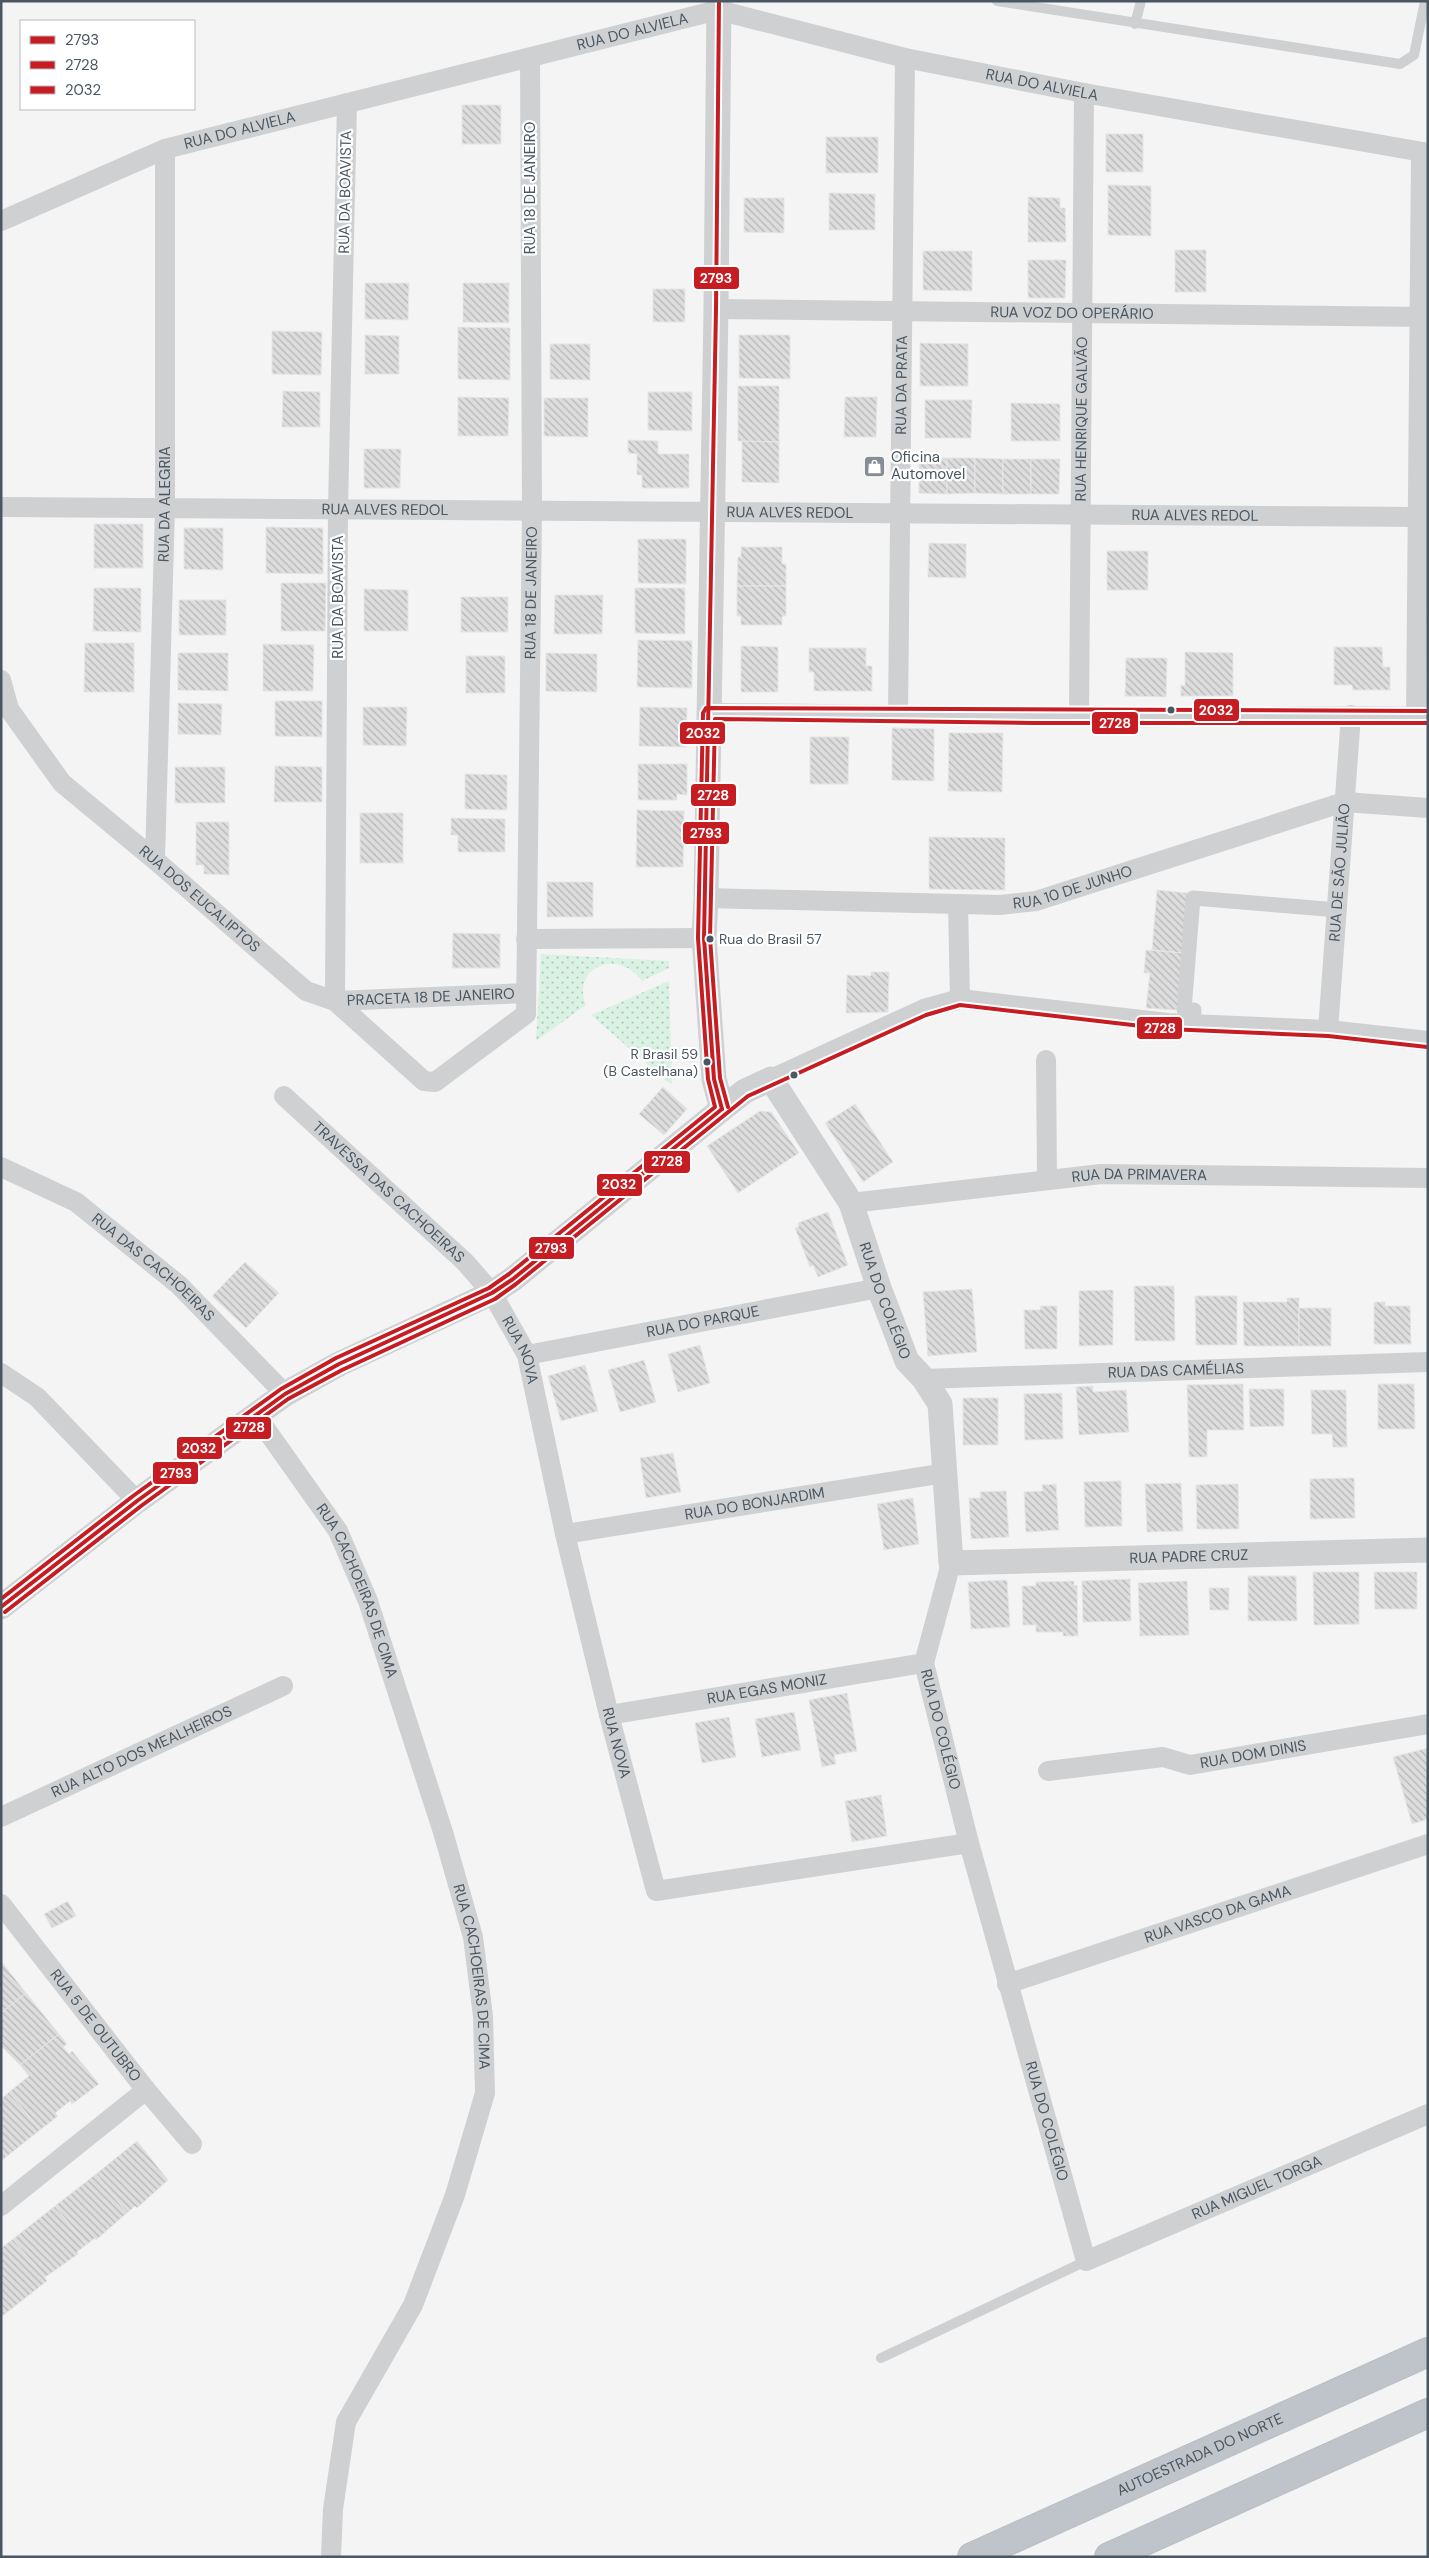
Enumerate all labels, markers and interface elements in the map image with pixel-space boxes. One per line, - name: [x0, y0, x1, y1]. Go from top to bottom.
- street label: RUA DO ALVIELA: [575, 8, 690, 55]
- legend: [20, 20, 195, 110]
- text: 2793: [65, 30, 99, 50]
- text: 2728: [65, 55, 99, 75]
- street label: RUA DO ALVIELA: [984, 64, 1100, 105]
- text: 2032: [65, 80, 101, 100]
- street label: RUA DO ALVIELA: [182, 107, 297, 154]
- street label: RUA 18 DE JANEIRO: [520, 122, 540, 254]
- street label: RUA DA BOAVISTA: [334, 130, 356, 254]
- line badge: 2793: [693, 266, 740, 290]
- text: 2793: [700, 269, 732, 287]
- street label: RUA VOZ DO OPERÁRIO: [990, 302, 1154, 324]
- street label: RUA DA PRATA: [891, 335, 912, 435]
- street label: RUA HENRIQUE GALVÃO: [1071, 337, 1092, 501]
- street label: RUA DA ALEGRIA: [153, 446, 175, 562]
- place label: Oficina Automovel: [891, 447, 965, 484]
- shop icon: Oficina Automovel: [863, 454, 887, 478]
- street label: RUA ALVES REDOL: [321, 499, 449, 520]
- street label: RUA ALVES REDOL: [726, 502, 854, 523]
- street label: RUA ALVES REDOL: [1131, 505, 1259, 526]
- street label: RUA 18 DE JANEIRO: [520, 526, 542, 659]
- street label: RUA DA BOAVISTA: [328, 535, 348, 659]
- line badge: 2032: [1193, 698, 1240, 722]
- text: 2032: [1199, 701, 1233, 719]
- unlabelled marker: [1166, 705, 1176, 715]
- line badge: 2728: [1091, 711, 1139, 735]
- text: 2728: [1099, 714, 1131, 732]
- line badge: 2032: [679, 721, 726, 745]
- text: 2032: [686, 724, 720, 742]
- line badge: 2728: [690, 783, 737, 807]
- text: 2728: [697, 786, 729, 804]
- street label: RUA DE SÃO JULIÃO: [1324, 803, 1355, 942]
- line badge: 2793: [682, 821, 730, 845]
- text: 2793: [690, 824, 722, 842]
- street label: RUA DOS EUCALIPTOS: [135, 841, 265, 957]
- street label: RUA 10 DE JUNHO: [1012, 861, 1135, 913]
- place label: Rua do Brasil 57: [719, 930, 822, 948]
- marker: Rua do Brasil 57: [705, 934, 715, 944]
- street label: PRACETA 18 DE JANEIRO: [346, 983, 515, 1010]
- line badge: 2728: [1136, 1016, 1183, 1040]
- text: 2728: [1144, 1019, 1176, 1037]
- place label: R Brasil 59 (B Castelhana): [603, 1045, 698, 1080]
- marker: R Brasil 59 (B Castelhana): [702, 1057, 712, 1067]
- unlabelled marker: [789, 1070, 799, 1080]
- street label: TRAVESSA DAS CACHOEIRAS: [308, 1117, 469, 1267]
- line badge: 2728: [643, 1150, 691, 1174]
- text: 2728: [651, 1152, 683, 1170]
- street label: RUA DA PRIMAVERA: [1071, 1164, 1207, 1187]
- line badge: 2032: [596, 1173, 643, 1197]
- text: 2032: [602, 1175, 636, 1193]
- street label: RUA DAS CACHOEIRAS: [88, 1209, 219, 1326]
- line badge: 2793: [528, 1236, 575, 1260]
- text: 2793: [535, 1239, 567, 1257]
- street label: RUA DO COLÉGIO: [855, 1239, 915, 1362]
- street label: RUA DO PARQUE: [645, 1301, 761, 1342]
- street label: RUA NOVA: [497, 1313, 543, 1386]
- street label: RUA DAS CAMÉLIAS: [1107, 1358, 1245, 1383]
- line badge: 2728: [225, 1416, 272, 1440]
- text: 2728: [233, 1418, 265, 1436]
- line badge: 2032: [176, 1436, 223, 1460]
- text: 2032: [182, 1439, 216, 1457]
- line badge: 2793: [152, 1461, 199, 1485]
- text: 2793: [160, 1464, 192, 1482]
- street label: RUA DO BONJARDIM: [683, 1482, 826, 1525]
- street label: RUA CACHOEIRAS DE CIMA: [312, 1500, 402, 1681]
- street label: RUA PADRE CRUZ: [1129, 1545, 1249, 1568]
- street label: RUA DO COLÉGIO: [916, 1667, 965, 1792]
- street label: RUA EGAS MONIZ: [706, 1669, 828, 1709]
- street label: RUA ALTO DOS MEALHEIROS: [48, 1701, 235, 1802]
- street label: RUA NOVA: [598, 1705, 635, 1780]
- street label: RUA DOM DINIS: [1198, 1735, 1308, 1773]
- street label: RUA VASCO DA GAMA: [1142, 1880, 1294, 1948]
- street label: RUA CACHOEIRAS DE CIMA: [448, 1882, 494, 2070]
- street label: RUA 5 DE OUTUBRO: [46, 1965, 146, 2086]
- street label: RUA DO COLÉGIO: [1021, 2059, 1073, 2183]
- street label: RUA MIGUEL TORGA: [1189, 2151, 1325, 2224]
- street label: AUTOESTRADA DO NORTE: [1114, 2408, 1286, 2501]

